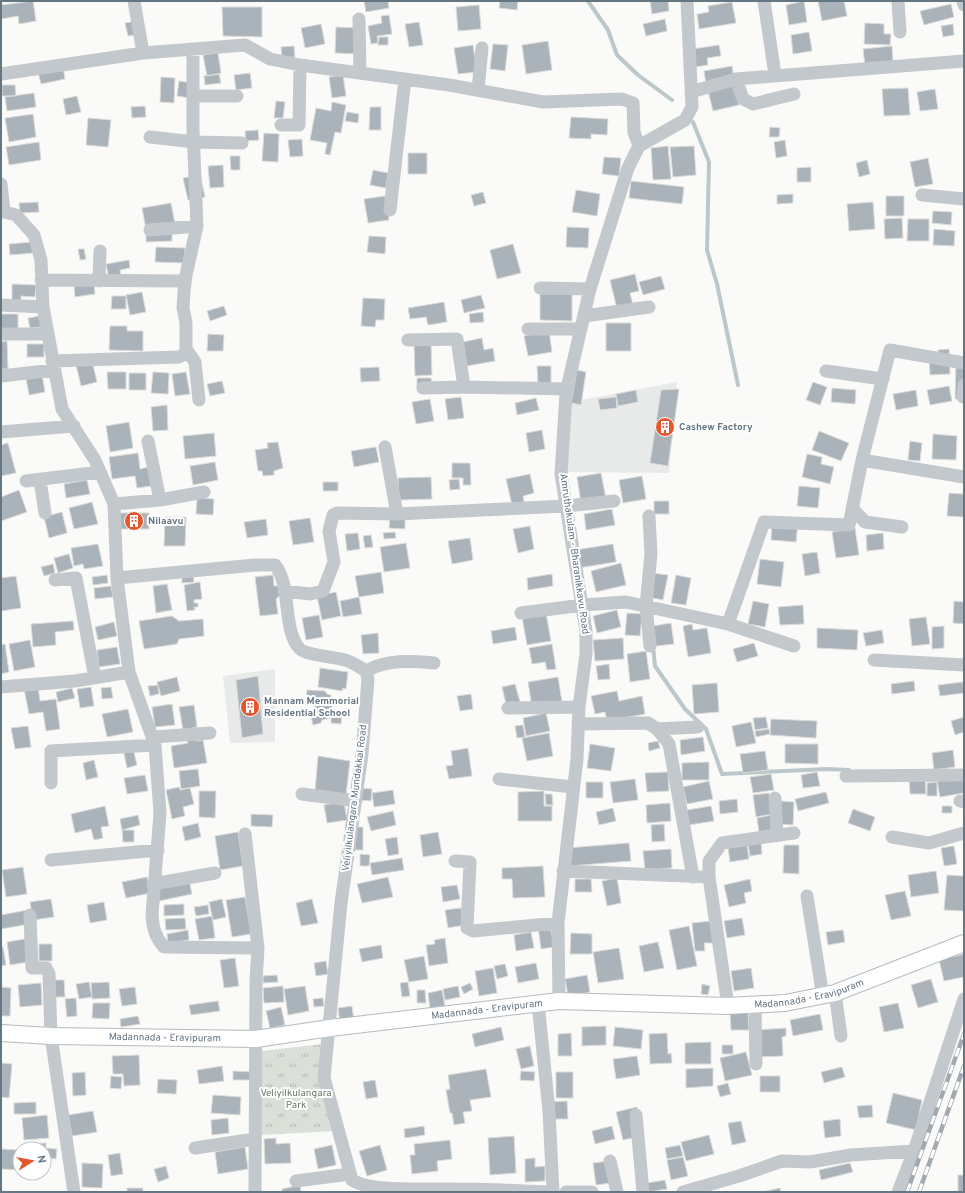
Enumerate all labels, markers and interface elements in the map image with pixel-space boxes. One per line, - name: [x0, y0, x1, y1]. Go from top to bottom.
- building icon: Cashew Factory: [654, 416, 676, 438]
- place label: Cashew Factory: [679, 421, 753, 434]
- street label: Amruthakulam - Bharanikkavu Road: [556, 473, 592, 635]
- building icon: Nilaavu: [123, 510, 145, 532]
- place label: Nilaavu: [148, 515, 184, 528]
- place label: Mannam Memmorial Residential School: [264, 695, 359, 720]
- building icon: Mannam Memmorial Residential School: [239, 696, 261, 718]
- street label: Veliyilkulangara Mundakkal Road: [340, 724, 370, 872]
- street label: Madannada - Eravipuram: [754, 976, 866, 1011]
- street label: Madannada - Eravipuram: [431, 996, 543, 1023]
- street label: Madannada - Eravipuram: [109, 1030, 221, 1045]
- park label: Veliyilkulangara Park: [260, 1087, 332, 1112]
- north arrow: [12, 1141, 52, 1181]
- text: N: [33, 1154, 48, 1164]

